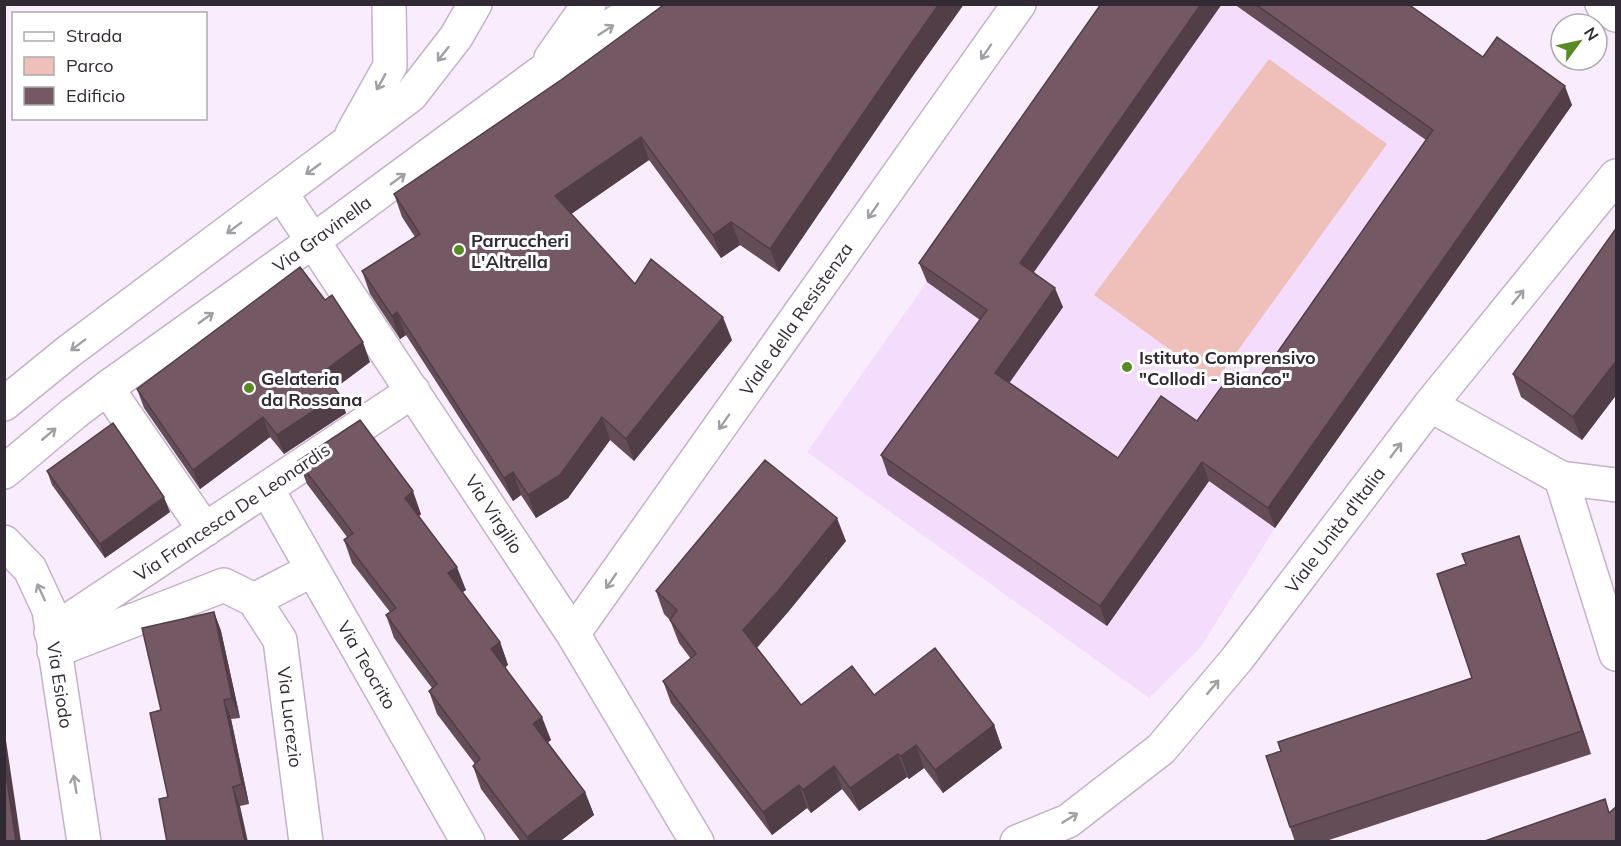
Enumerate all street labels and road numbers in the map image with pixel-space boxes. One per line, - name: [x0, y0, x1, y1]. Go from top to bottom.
- street label: Via Gravinella: [268, 191, 376, 277]
- street label: Viale della Resistenza: [734, 238, 858, 400]
- street label: Via Francesca De Leonardis: [130, 438, 334, 586]
- street label: Viale Unità d'Italia: [1280, 462, 1390, 598]
- street label: Via Virgilio: [460, 470, 528, 558]
- street label: Via Teocrito: [333, 617, 401, 713]
- street label: Via Esiodo: [42, 640, 78, 730]
- street label: Via Lucrezio: [272, 665, 308, 769]

